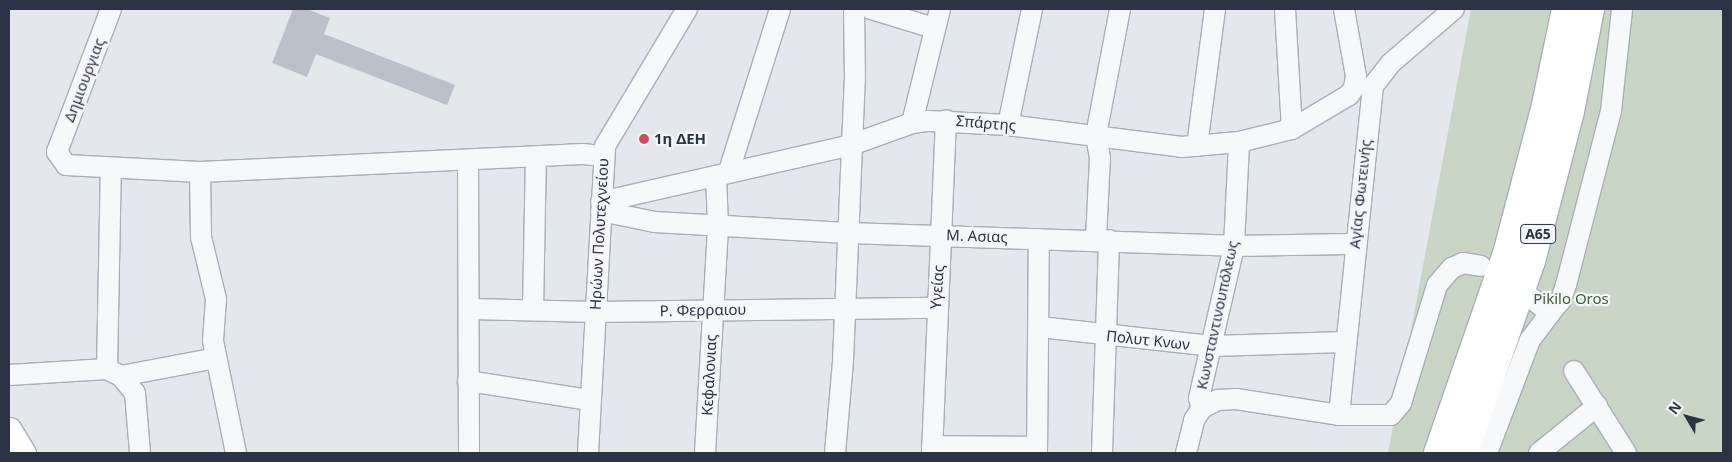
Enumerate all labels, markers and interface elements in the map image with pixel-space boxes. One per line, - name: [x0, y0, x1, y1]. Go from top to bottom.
- street label: Δημιουργιας: [60, 35, 108, 125]
- street label: Σπάρτης: [955, 111, 1017, 135]
- place label: 1η ΔΕΗ: [654, 130, 706, 148]
- marker: 1η ΔΕΗ: [638, 133, 650, 145]
- street label: Αγίας Φωτεινής: [1345, 138, 1375, 250]
- street label: Ηρώων Πολυτεχνείου: [586, 157, 612, 311]
- road number: Α65: [1519, 222, 1557, 245]
- street label: Μ. Ασιας: [946, 226, 1008, 246]
- street label: Κωνσταντινουπόλεως: [1192, 239, 1242, 391]
- street label: Υγείας: [926, 264, 948, 310]
- park label: Pikilo Oros: [1533, 290, 1609, 308]
- street label: Ρ. Φερραιου: [659, 300, 747, 320]
- street label: Πολυτ Κνων: [1105, 327, 1191, 353]
- street label: Κεφαλονιας: [698, 334, 720, 416]
- north arrow: [1662, 392, 1712, 442]
- text: N: [1664, 397, 1686, 418]

